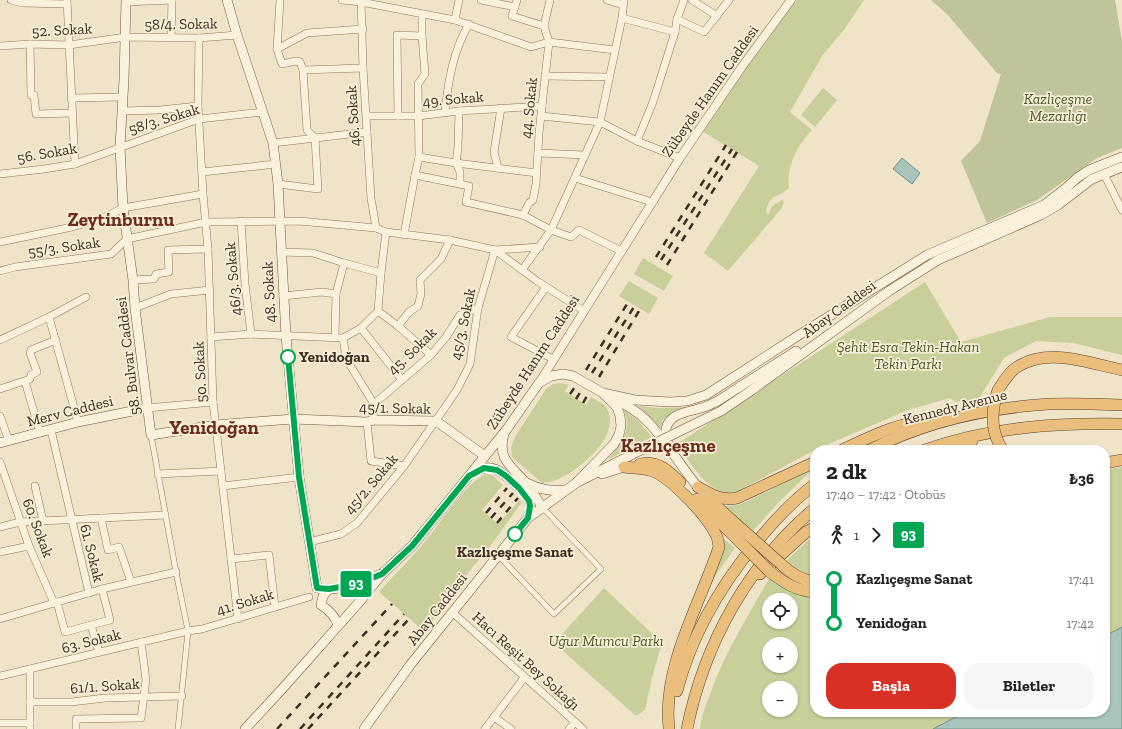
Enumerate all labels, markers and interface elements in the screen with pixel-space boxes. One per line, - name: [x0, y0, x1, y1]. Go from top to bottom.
- street label: 58/4. Sokak: [144, 14, 218, 34]
- street label: 52. Sokak: [31, 19, 93, 41]
- street label: Zübeyde Hanım Caddesi: [658, 22, 762, 160]
- street label: 44. Sokak: [517, 76, 541, 139]
- street label: 46. Sokak: [342, 85, 364, 147]
- street label: 49. Sokak: [422, 87, 484, 111]
- park label: Kazlıçeşme Mezarlığı: [1024, 90, 1092, 125]
- street label: 58/3. Sokak: [126, 100, 202, 138]
- street label: 56. Sokak: [16, 139, 79, 167]
- district label: Zeytinburnu: [68, 208, 174, 231]
- street label: 55/3. Sokak: [27, 233, 101, 261]
- street label: 46/3. Sokak: [221, 241, 245, 316]
- street label: 48. Sokak: [258, 261, 280, 323]
- street label: Abay Caddesi: [799, 276, 879, 342]
- street label: 45/3. Sokak: [447, 286, 479, 362]
- street label: Zübeyde Hanım Caddesi: [483, 291, 583, 433]
- street label: 58. Bulvar Caddesi: [112, 296, 144, 416]
- street label: 45. Sokak: [384, 323, 440, 379]
- park label: Şehit Esra Tekin-Hakan Tekin Parkı: [837, 338, 979, 373]
- street label: 50. Sokak: [189, 341, 211, 403]
- place label: Yenidoğan: [299, 348, 370, 366]
- marker: Yenidoğan: [280, 349, 296, 365]
- street label: Kennedy Avenue: [901, 385, 1009, 429]
- street label: Merv Caddesi: [25, 392, 115, 430]
- street label: 45/1. Sokak: [359, 398, 431, 418]
- district label: Yenidoğan: [169, 416, 259, 439]
- district label: Kazlıçeşme: [620, 434, 716, 457]
- street label: 45/2. Sokak: [340, 450, 402, 518]
- text: 2 dk: [826, 458, 867, 485]
- text: ₺36: [1069, 470, 1094, 488]
- text: 17:40 – 17:42 · Otobüs: [826, 487, 946, 502]
- street label: 60. Sokak: [19, 496, 57, 560]
- street label: 61. Sokak: [76, 522, 108, 584]
- icon: walk: [826, 524, 848, 546]
- icon: forward: [865, 524, 887, 546]
- marker: Kazlıçeşme Sanat: [507, 526, 523, 542]
- text: 93: [901, 526, 916, 543]
- text: 1: [854, 528, 859, 543]
- place label: Kazlıçeşme Sanat: [457, 543, 574, 561]
- street label: Abay Caddesi: [403, 569, 471, 649]
- text: Kazlıçeşme Sanat: [856, 570, 972, 588]
- line badge: 93: [338, 571, 374, 597]
- text: 17:41: [1068, 572, 1094, 587]
- text: 93: [349, 575, 363, 592]
- street label: 41. Sokak: [214, 585, 276, 619]
- map controls: [762, 593, 798, 717]
- button: locate: [762, 593, 798, 629]
- street label: Hacı Reşit Bey Sokağı: [469, 608, 583, 714]
- text: Yenidoğan: [856, 614, 927, 632]
- text: 17:42: [1066, 616, 1094, 631]
- street label: 63. Sokak: [60, 625, 123, 657]
- park label: Uğur Mumcu Parkı: [548, 632, 664, 650]
- button: +: [762, 637, 798, 673]
- button: Başla: [826, 663, 956, 709]
- button: Biletler: [964, 663, 1094, 709]
- street label: 61/1. Sokak: [70, 675, 141, 697]
- button: −: [762, 681, 798, 717]

